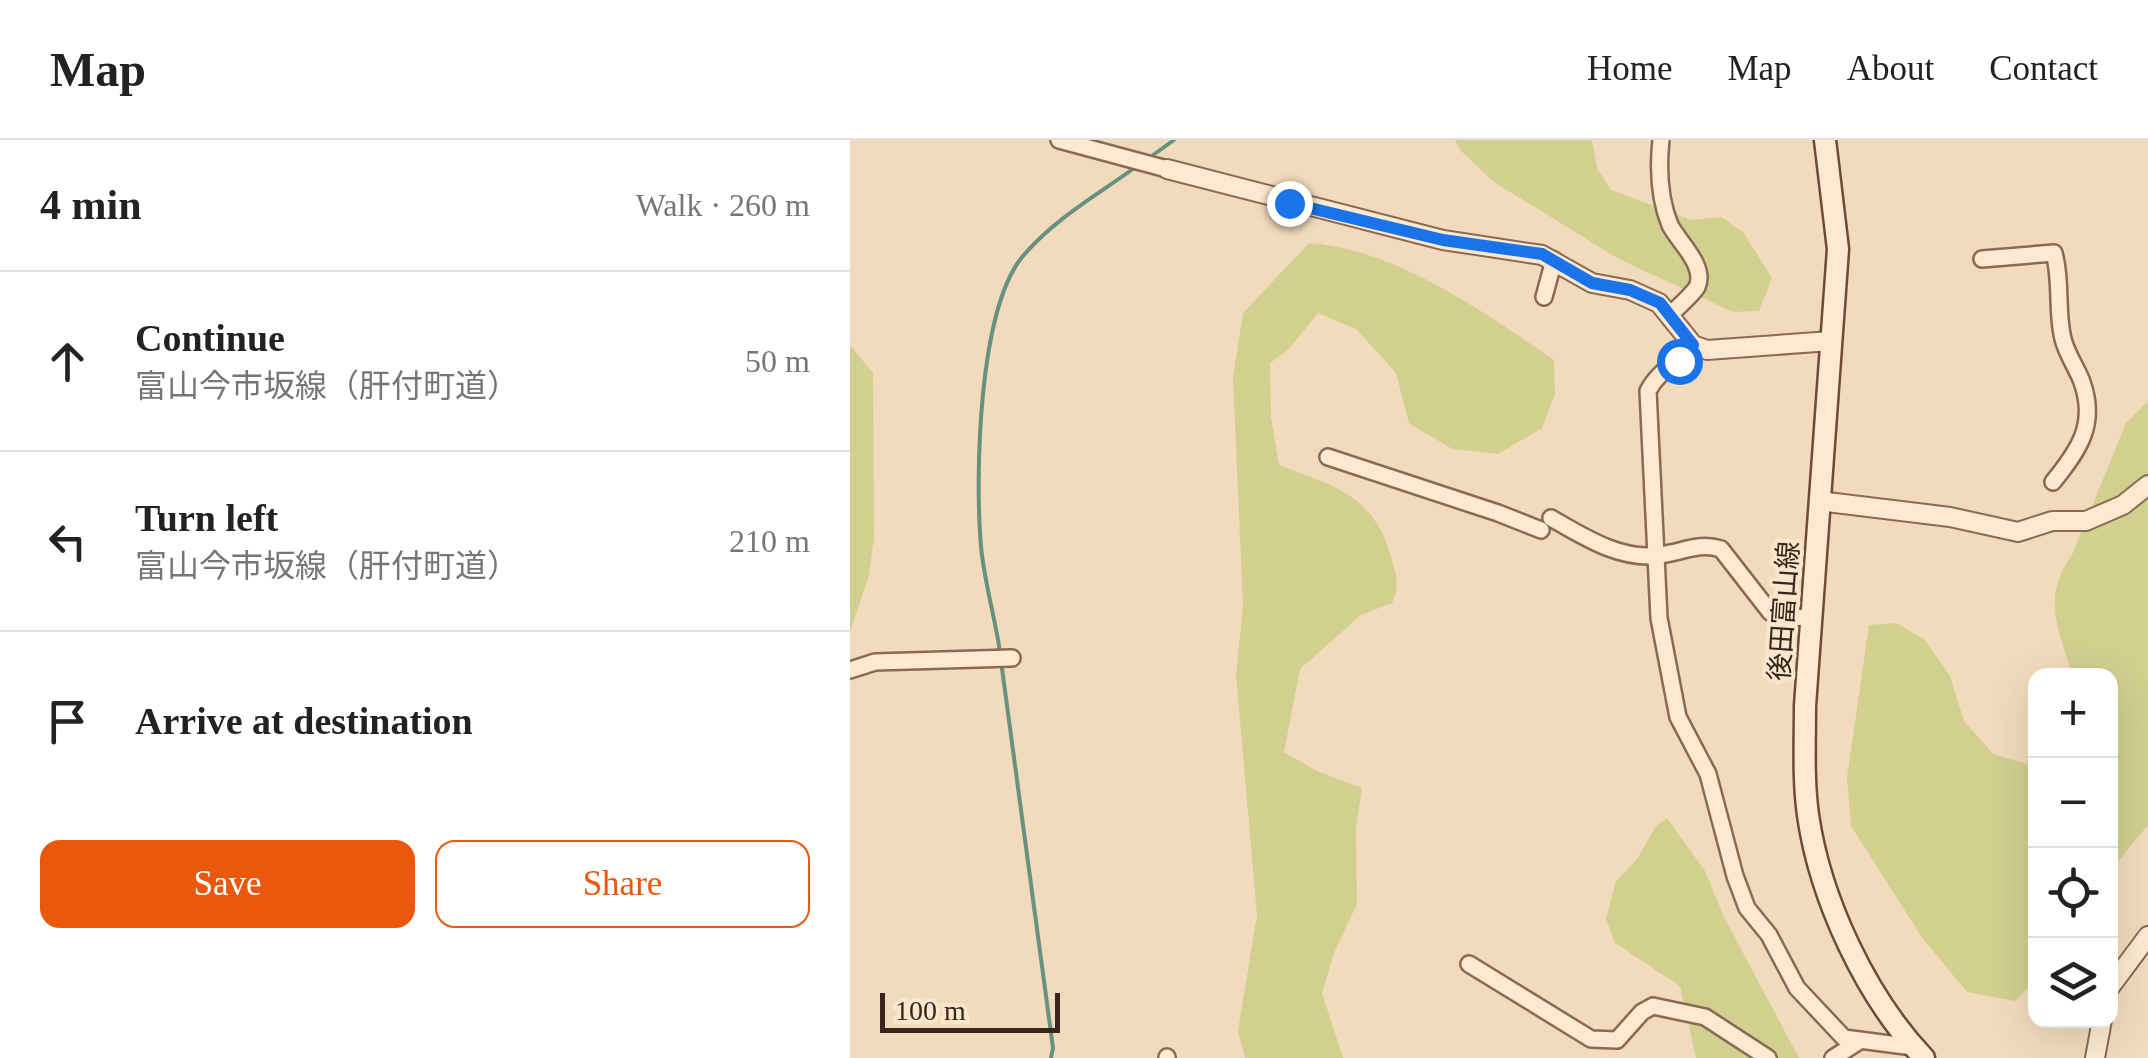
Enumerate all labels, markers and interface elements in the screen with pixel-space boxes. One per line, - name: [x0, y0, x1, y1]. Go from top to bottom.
- text: Map: [50, 43, 146, 96]
- text: Home: [1587, 49, 1672, 88]
- text: Map: [1727, 49, 1792, 88]
- text: About: [1847, 49, 1934, 88]
- text: Contact: [1989, 49, 2098, 88]
- route end: [1267, 181, 1313, 227]
- text: 4 min: [40, 182, 142, 228]
- text: Walk · 260 m: [636, 187, 810, 223]
- text: Continue: [135, 317, 285, 359]
- icon: ahead: [40, 334, 95, 389]
- route start: [1657, 339, 1703, 385]
- text: 50 m: [745, 343, 810, 379]
- text: 富山今市坂線（肝付町道）: [135, 368, 519, 404]
- text: Turn left: [135, 497, 278, 539]
- icon: left: [40, 514, 95, 569]
- text: 210 m: [729, 523, 810, 559]
- street label: 後田富山線: [1764, 540, 1804, 682]
- text: 富山今市坂線（肝付町道）: [135, 548, 519, 584]
- map controls: [2028, 668, 2118, 1028]
- button: +: [2028, 668, 2118, 758]
- icon: arrive: [40, 694, 95, 749]
- text: Arrive at destination: [135, 700, 473, 742]
- button: −: [2028, 758, 2118, 848]
- button: Save: [40, 840, 415, 928]
- button: Share: [435, 840, 810, 928]
- button: locate: [2028, 848, 2118, 938]
- button: layers: [2028, 938, 2118, 1028]
- scale bar: [880, 988, 1060, 1032]
- text: 100 m: [895, 995, 966, 1026]

